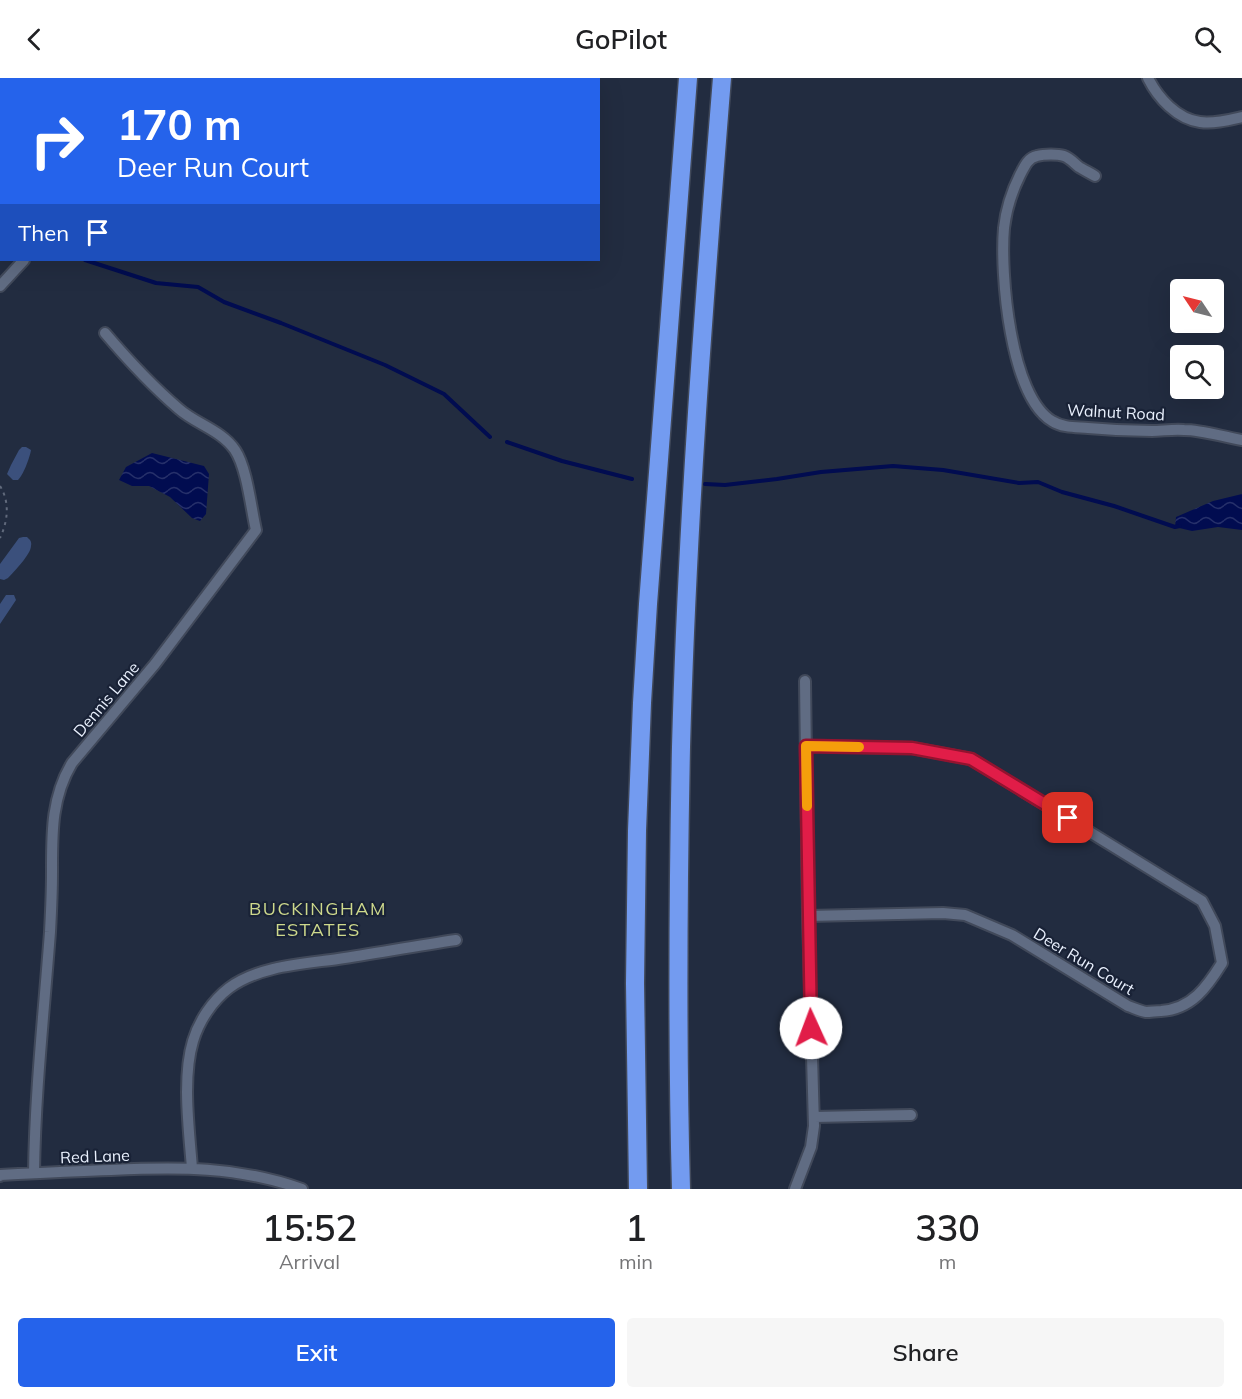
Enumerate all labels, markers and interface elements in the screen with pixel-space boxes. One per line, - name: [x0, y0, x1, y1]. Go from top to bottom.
- text: GoPilot: [575, 22, 667, 56]
- icon: back: [18, 23, 51, 56]
- icon: search: [1191, 23, 1224, 56]
- text: 170 m: [117, 98, 242, 151]
- icon: right: [18, 102, 96, 180]
- text: Deer Run Court: [117, 150, 309, 184]
- icon: arrive: [81, 216, 114, 249]
- text: Then: [18, 219, 69, 247]
- north arrow: [1170, 279, 1224, 333]
- map controls: [1170, 279, 1224, 399]
- button: search: [1170, 345, 1224, 399]
- street label: Walnut Road: [1067, 399, 1165, 425]
- street label: Dennis Lane: [69, 657, 143, 741]
- pin: [1042, 792, 1093, 843]
- icon: arrive: [1051, 801, 1084, 834]
- district label: BUCKINGHAM ESTATES: [249, 897, 387, 941]
- street label: Deer Run Court: [1030, 923, 1138, 999]
- position arrow: [779, 996, 843, 1060]
- street label: Red Lane: [60, 1145, 130, 1167]
- text: 15:52: [262, 1205, 357, 1250]
- text: 1: [625, 1205, 647, 1250]
- text: 330: [915, 1205, 980, 1250]
- text: Arrival: [279, 1249, 340, 1274]
- text: min: [619, 1249, 653, 1274]
- text: m: [939, 1249, 956, 1274]
- button: Exit: [18, 1318, 615, 1387]
- button: Share: [627, 1318, 1224, 1387]

